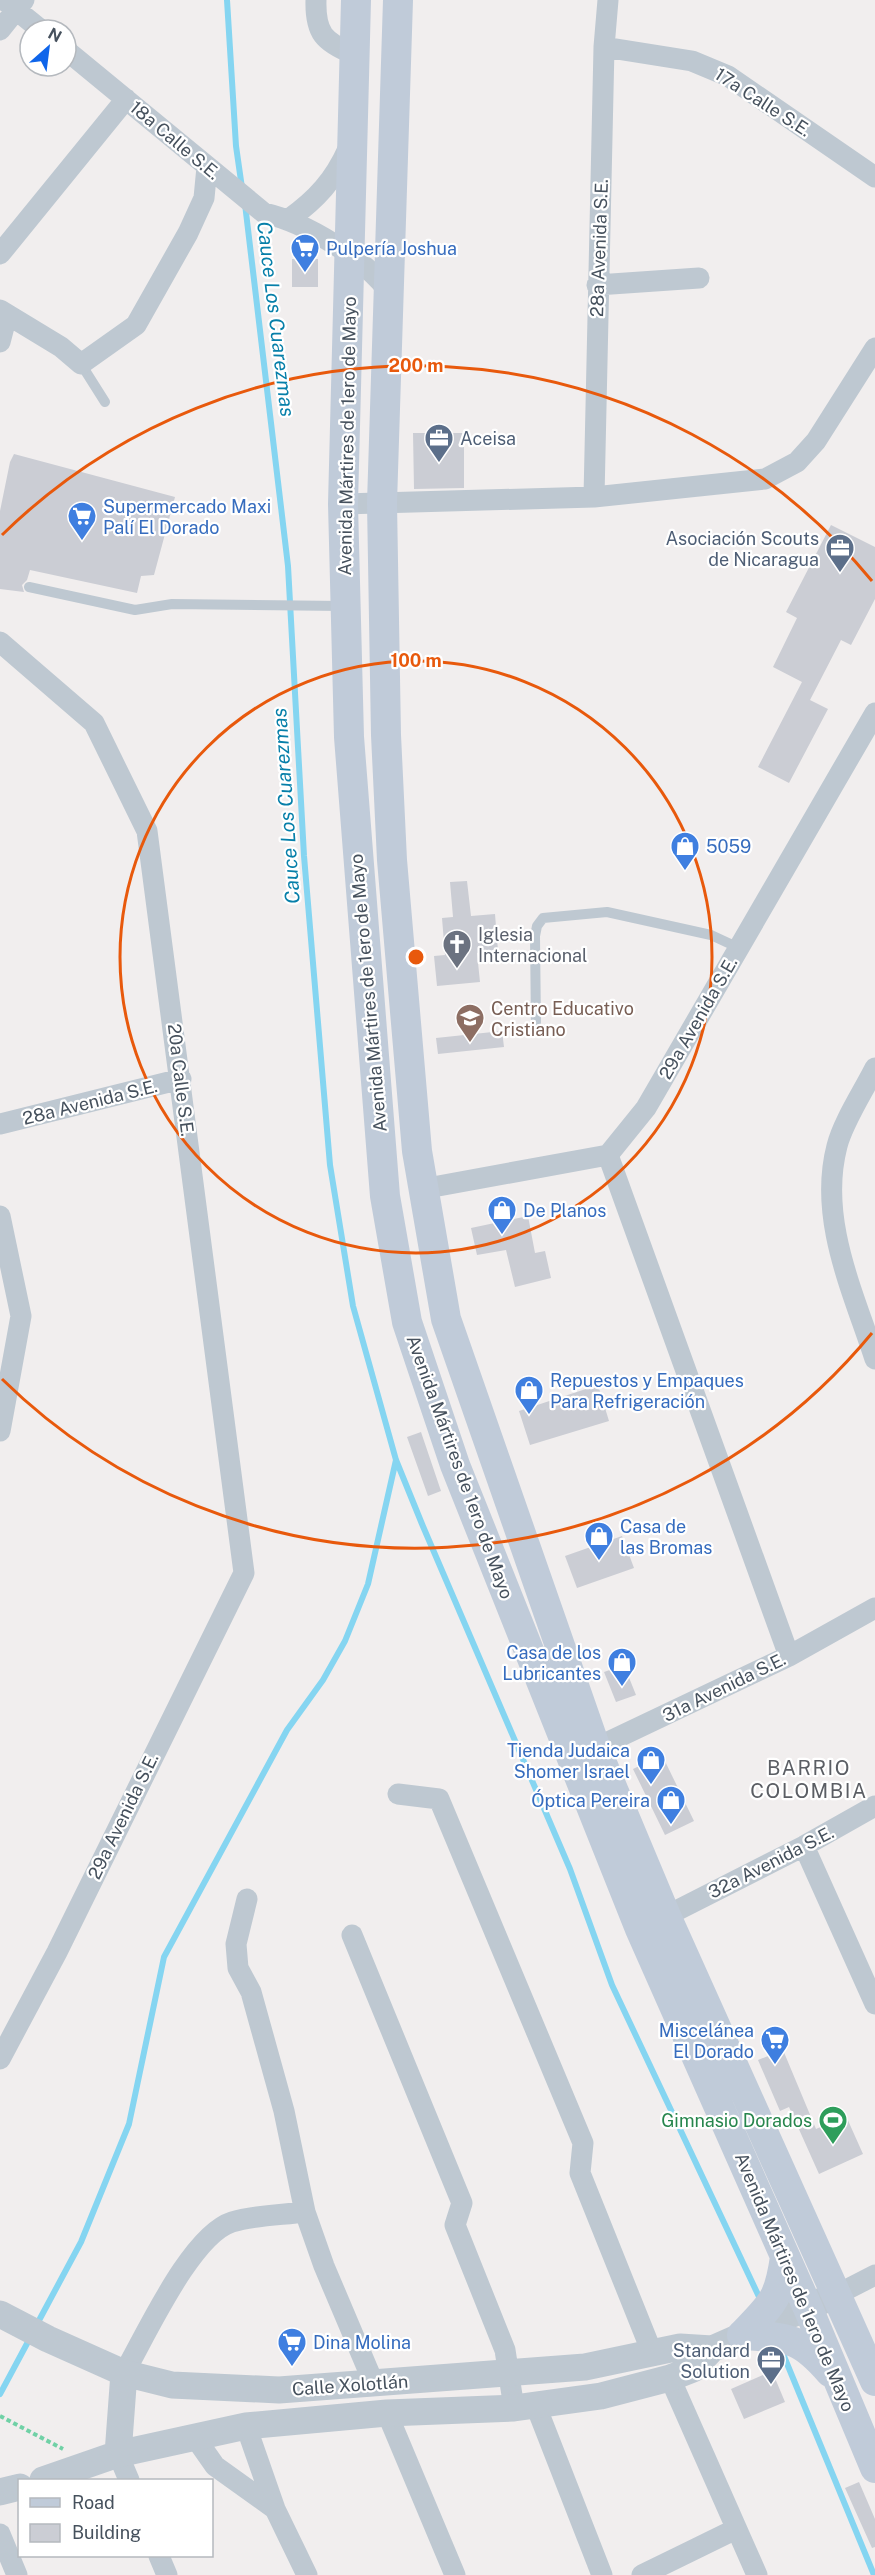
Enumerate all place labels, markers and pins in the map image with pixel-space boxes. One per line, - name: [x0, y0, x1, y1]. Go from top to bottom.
- supermarket icon: Pulpería Joshua: [289, 232, 321, 274]
- place label: Pulpería Joshua: [326, 238, 457, 259]
- office icon: Aceisa: [423, 422, 455, 464]
- place label: Aceisa: [460, 428, 516, 449]
- place label: Supermercado Maxi Palí El Dorado: [103, 496, 271, 538]
- supermarket icon: Supermercado Maxi Palí El Dorado: [66, 500, 98, 542]
- place label: Asociación Scouts de Nicaragua: [666, 528, 819, 570]
- office icon: Asociación Scouts de Nicaragua: [824, 532, 856, 574]
- shop icon: 5059: [669, 830, 701, 872]
- place label: 5059: [706, 836, 751, 857]
- place label: Iglesia Internacional: [478, 924, 587, 966]
- church icon: Iglesia Internacional: [441, 928, 473, 970]
- centre of rings: [406, 947, 426, 967]
- place label: Centro Educativo Cristiano: [491, 998, 634, 1040]
- school or university icon: Centro Educativo Cristiano: [454, 1002, 486, 1044]
- shop icon: De Planos: [486, 1194, 518, 1236]
- place label: De Planos: [523, 1200, 606, 1221]
- place label: Repuestos y Empaques Para Refrigeración: [550, 1370, 744, 1412]
- shop icon: Repuestos y Empaques Para Refrigeración: [513, 1374, 545, 1416]
- place label: Casa de las Bromas: [620, 1516, 712, 1558]
- shop icon: Casa de las Bromas: [583, 1520, 615, 1562]
- place label: Casa de los Lubricantes: [502, 1642, 601, 1684]
- shop icon: Casa de los Lubricantes: [606, 1646, 638, 1688]
- place label: Tienda Judaica Shomer Israel: [507, 1740, 630, 1782]
- shop icon: Tienda Judaica Shomer Israel: [635, 1744, 667, 1786]
- shop icon: Óptica Pereira: [655, 1784, 687, 1826]
- place label: Óptica Pereira: [531, 1789, 650, 1811]
- place label: Miscelánea El Dorado: [659, 2020, 754, 2062]
- supermarket icon: Miscelánea El Dorado: [759, 2024, 791, 2066]
- sports icon: Gimnasio Dorados: [817, 2104, 849, 2146]
- place label: Gimnasio Dorados: [661, 2110, 812, 2131]
- supermarket icon: Dina Molina: [276, 2326, 308, 2368]
- place label: Dina Molina: [313, 2332, 411, 2353]
- place label: Standard Solution: [673, 2340, 750, 2382]
- office icon: Standard Solution: [755, 2344, 787, 2386]

